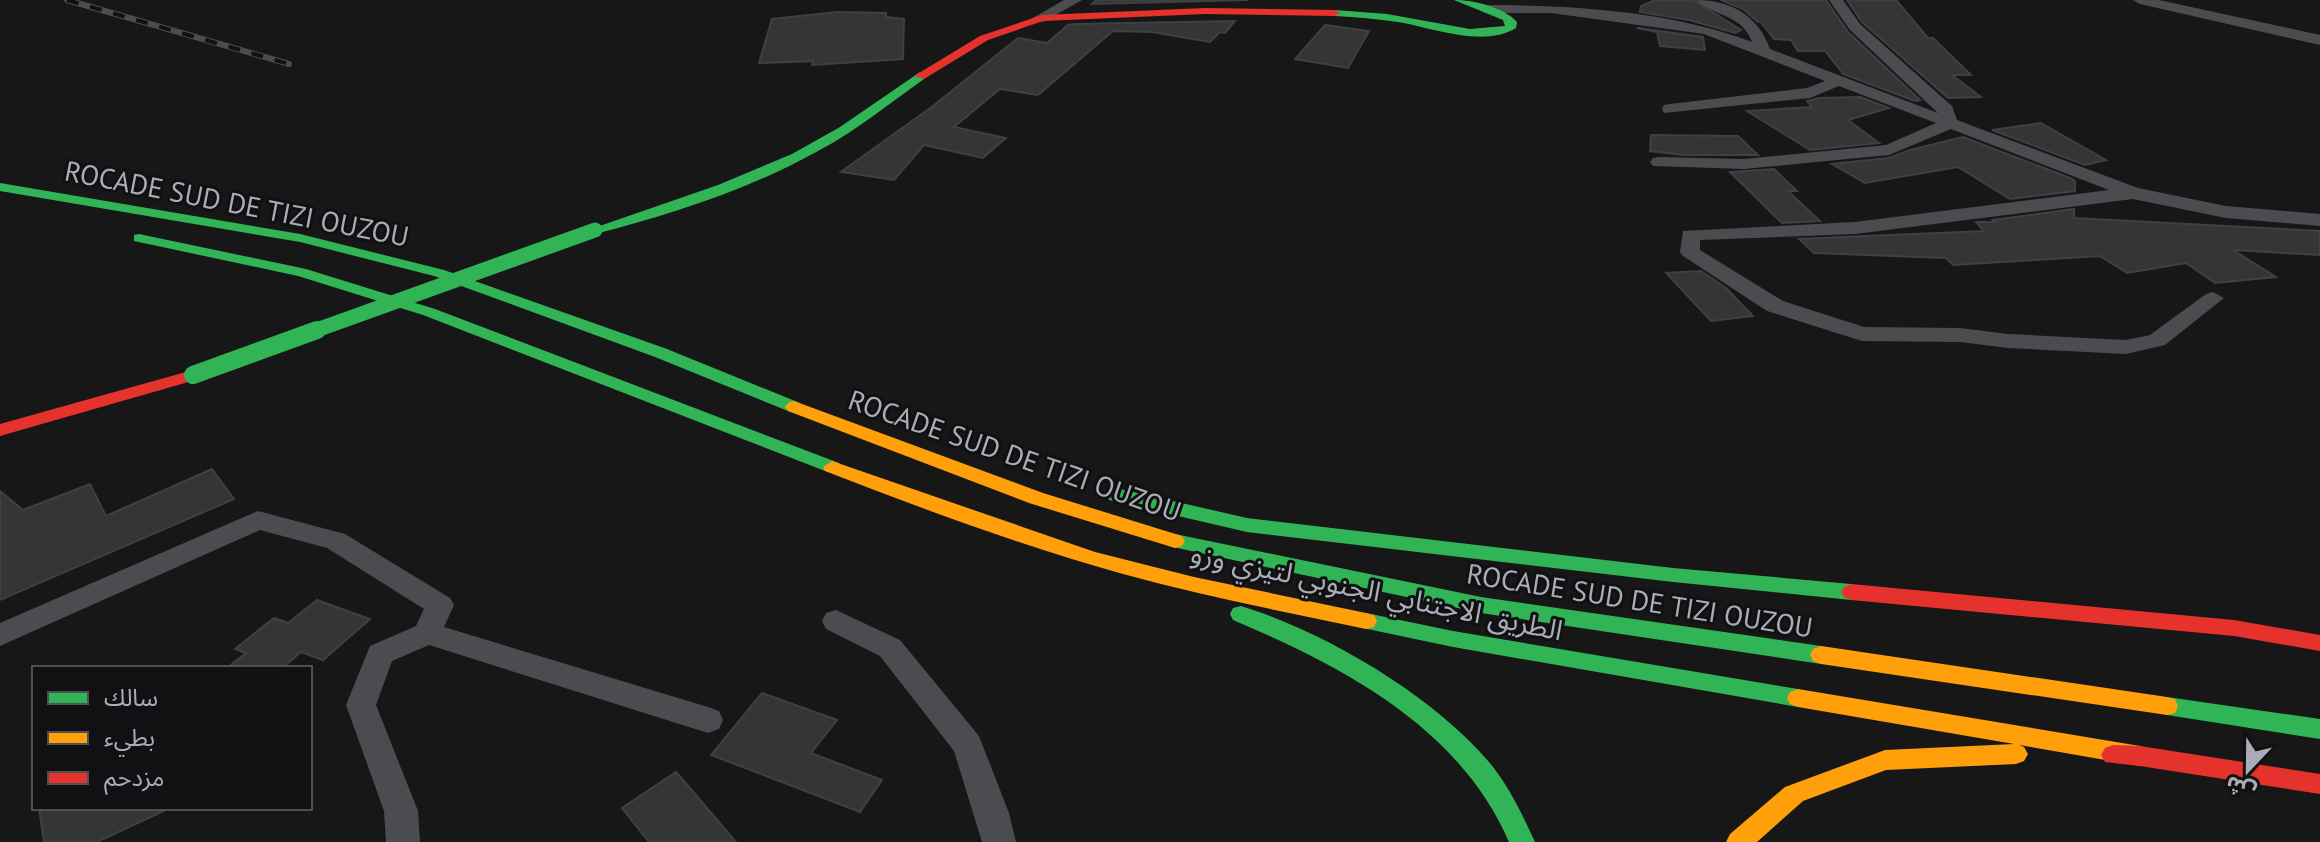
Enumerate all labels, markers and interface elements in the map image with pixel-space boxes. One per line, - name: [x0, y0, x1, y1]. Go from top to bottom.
- street label: ROCADE SUD DE TIZI OUZOU: [62, 151, 412, 255]
- street label: ROCADE SUD DE TIZI OUZOU: [844, 381, 1186, 529]
- street label: الطريق الاجتنابي الجنوبي لتيزي وزو: [1187, 533, 1566, 652]
- street label: ROCADE SUD DE TIZI OUZOU: [1464, 554, 1816, 646]
- legend: [32, 666, 312, 810]
- text: سالك: [104, 682, 158, 713]
- text: بطيء: [104, 722, 155, 757]
- north arrow: [2208, 730, 2288, 810]
- text: مزدحم: [104, 762, 164, 795]
- text: ش: [2221, 770, 2260, 807]

